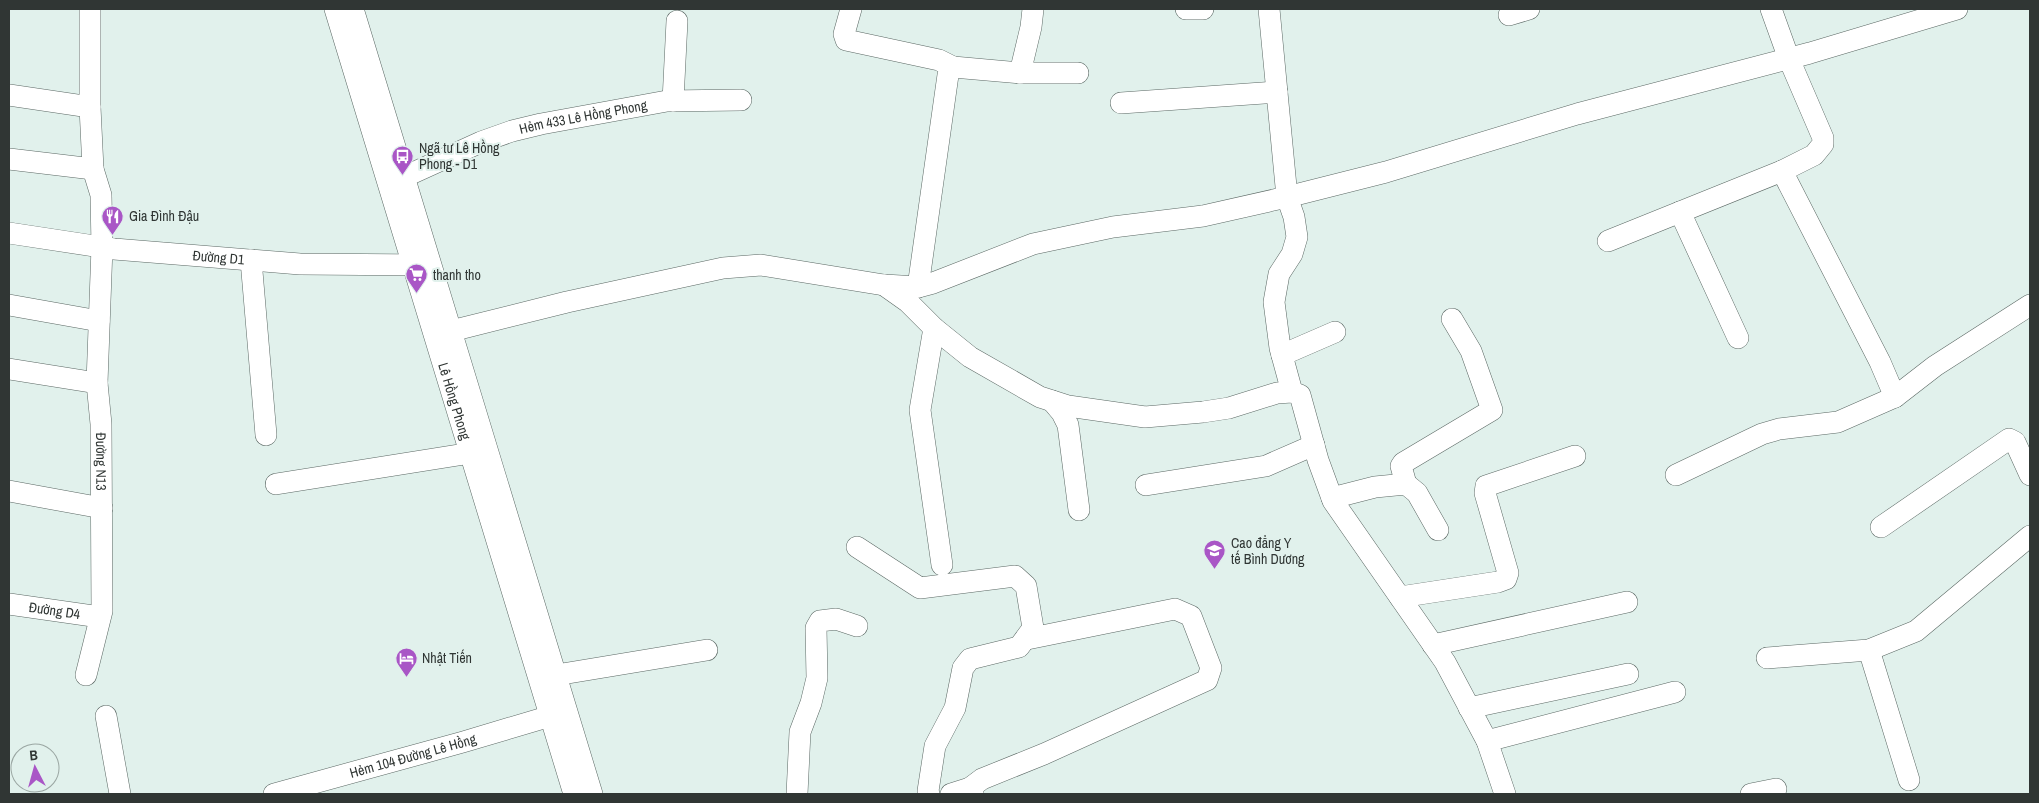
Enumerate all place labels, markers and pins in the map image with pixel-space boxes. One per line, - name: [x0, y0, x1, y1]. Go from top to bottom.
- place label: Ngã tư Lê Hồng Phong - D1: [419, 139, 500, 173]
- bus stop icon: Ngã tư Lê Hồng Phong - D1: [391, 144, 415, 175]
- restaurant icon: Gia Đình Đậu: [101, 204, 125, 235]
- place label: Gia Đình Đậu: [129, 207, 199, 225]
- supermarket icon: thanh tho: [405, 263, 429, 294]
- place label: thanh tho: [433, 266, 481, 284]
- place label: Cao đẳng Y tế Bình Dương: [1231, 534, 1305, 568]
- school or university icon: Cao đẳng Y tế Bình Dương: [1203, 539, 1227, 570]
- hotel icon: Nhật Tiến: [394, 646, 418, 677]
- place label: Nhật Tiến: [422, 649, 472, 667]

